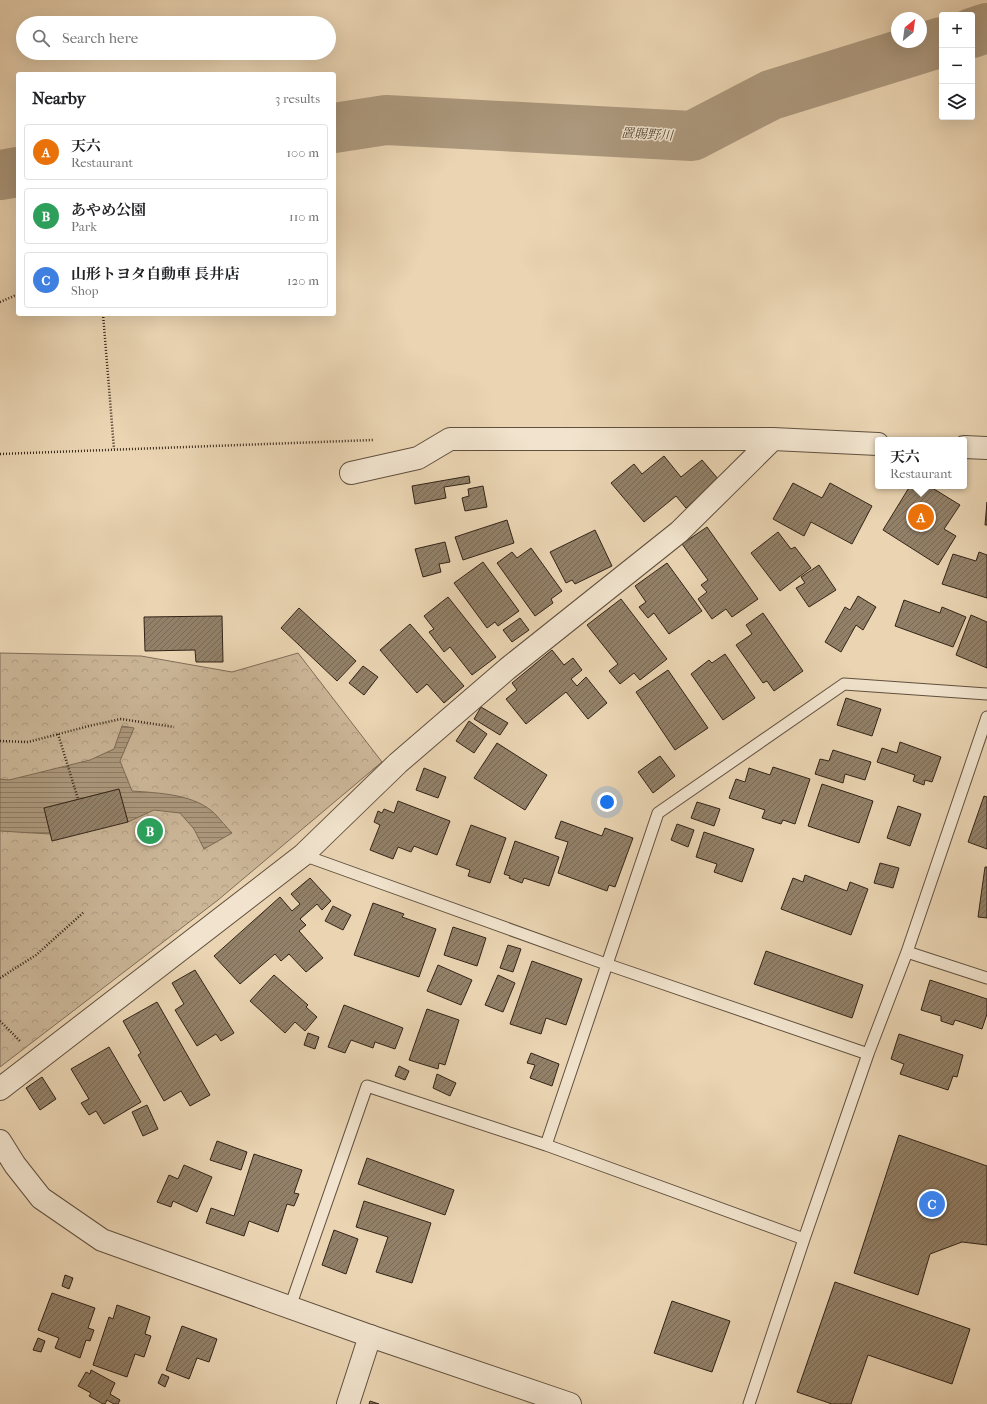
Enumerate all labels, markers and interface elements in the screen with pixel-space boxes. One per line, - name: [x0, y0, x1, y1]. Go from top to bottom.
- north arrow: [891, 12, 927, 48]
- map controls: [939, 12, 975, 120]
- button: +: [939, 12, 975, 48]
- search box: [16, 16, 336, 60]
- icon: search: [30, 27, 52, 49]
- text: Search here: [62, 29, 138, 47]
- button: −: [939, 48, 975, 84]
- button: layers: [939, 84, 975, 120]
- text: Nearby: [32, 88, 86, 108]
- text: 3 results: [275, 91, 320, 106]
- water label: 置賜野川: [621, 125, 675, 143]
- text: 天六: [71, 137, 101, 155]
- text: A: [42, 145, 50, 160]
- text: 100 m: [286, 145, 319, 160]
- text: Restaurant: [71, 155, 133, 170]
- text: あやめ公園: [71, 201, 146, 219]
- text: B: [42, 209, 50, 224]
- text: 110 m: [289, 209, 319, 224]
- text: Park: [71, 219, 97, 234]
- text: 山形トヨタ自動車 長井店: [71, 265, 239, 283]
- text: C: [42, 273, 50, 288]
- text: 120 m: [287, 273, 319, 288]
- text: Shop: [71, 283, 99, 298]
- popup: [875, 437, 967, 489]
- text: 天六: [890, 448, 920, 466]
- text: Restaurant: [890, 466, 952, 481]
- pin: A: [908, 502, 934, 532]
- your location: [597, 792, 617, 812]
- pin: B: [137, 816, 163, 846]
- pin: C: [919, 1189, 945, 1219]

